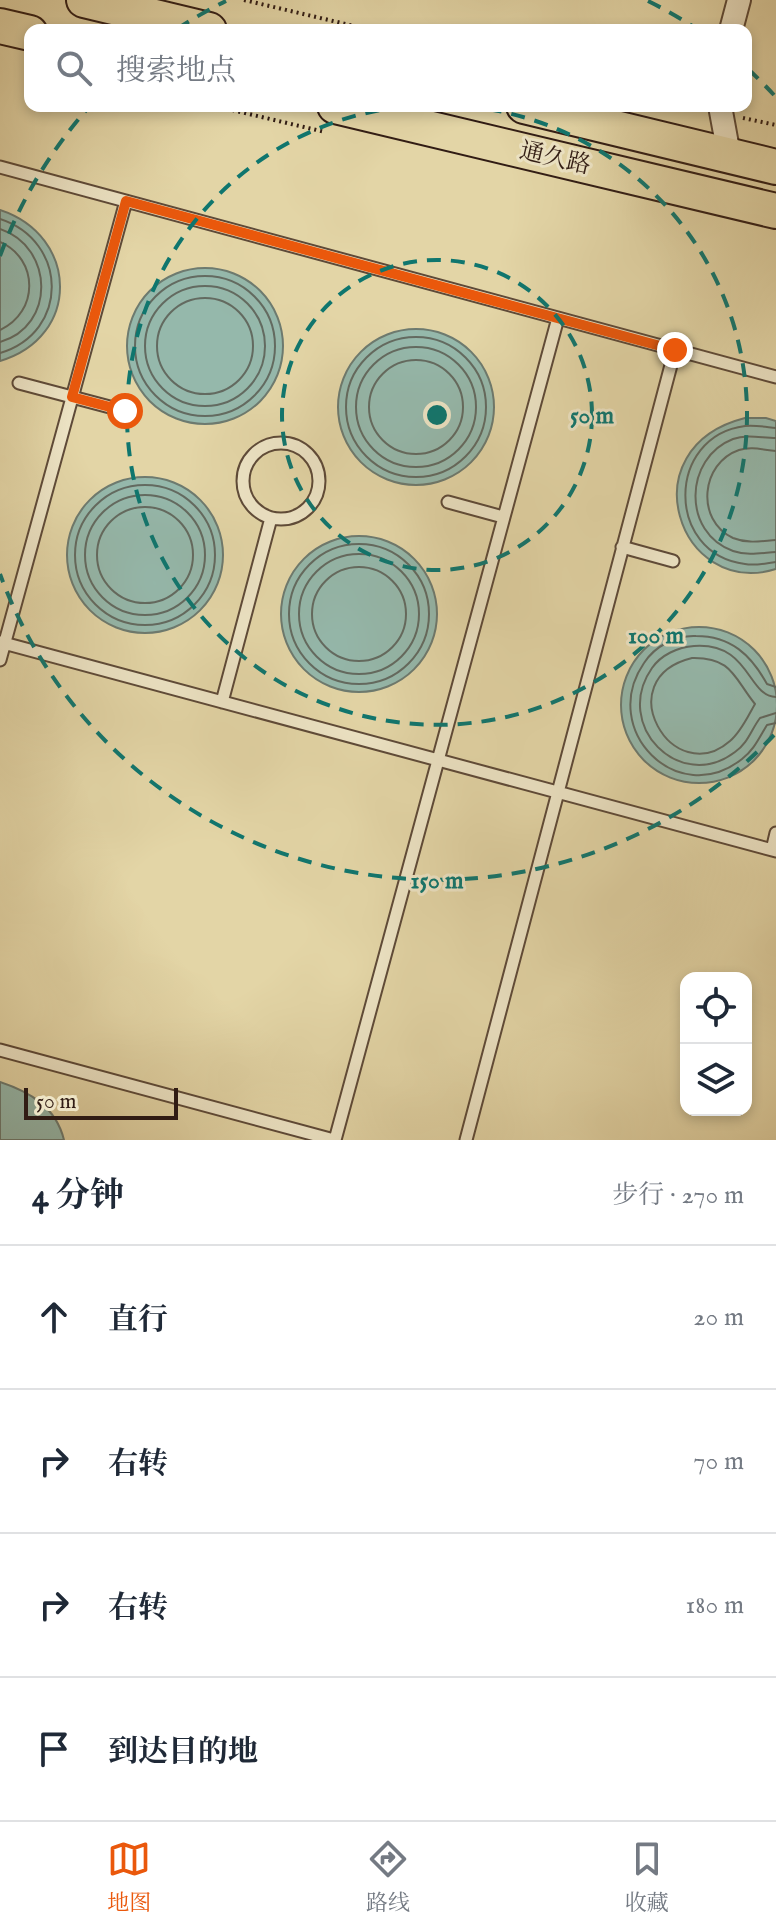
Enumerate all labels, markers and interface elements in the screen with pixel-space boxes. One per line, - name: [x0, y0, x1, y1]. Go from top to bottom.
- search box: [24, 24, 752, 112]
- icon: search: [52, 46, 96, 90]
- text: 搜索地点: [116, 53, 236, 91]
- street label: 通久路: [516, 136, 594, 182]
- route end: [657, 332, 693, 368]
- route start: [107, 393, 143, 429]
- centre of rings: [423, 401, 451, 429]
- text: 50 m: [570, 401, 615, 432]
- text: 100 m: [628, 621, 685, 652]
- text: 150 m: [410, 866, 464, 897]
- map controls: [680, 972, 752, 1116]
- button: locate: [680, 972, 752, 1044]
- button: layers: [680, 1044, 752, 1116]
- scale bar: [24, 1084, 178, 1120]
- text: 50 m: [36, 1088, 77, 1116]
- text: 4 分钟: [32, 1175, 124, 1218]
- text: 步行 · 270 m: [612, 1179, 744, 1212]
- icon: ahead: [32, 1295, 76, 1339]
- text: 20 m: [693, 1301, 744, 1334]
- text: 直行: [108, 1302, 168, 1340]
- icon: right: [32, 1439, 76, 1483]
- text: 70 m: [693, 1445, 744, 1478]
- text: 右转: [108, 1446, 168, 1484]
- icon: right: [32, 1583, 76, 1627]
- text: 180 m: [686, 1589, 744, 1622]
- text: 右转: [108, 1590, 168, 1628]
- icon: arrive: [32, 1727, 76, 1771]
- text: 到达目的地: [108, 1734, 258, 1772]
- tab: 地图: [107, 1837, 151, 1918]
- tab: 路线: [366, 1837, 410, 1918]
- tab: 收藏: [625, 1837, 669, 1918]

